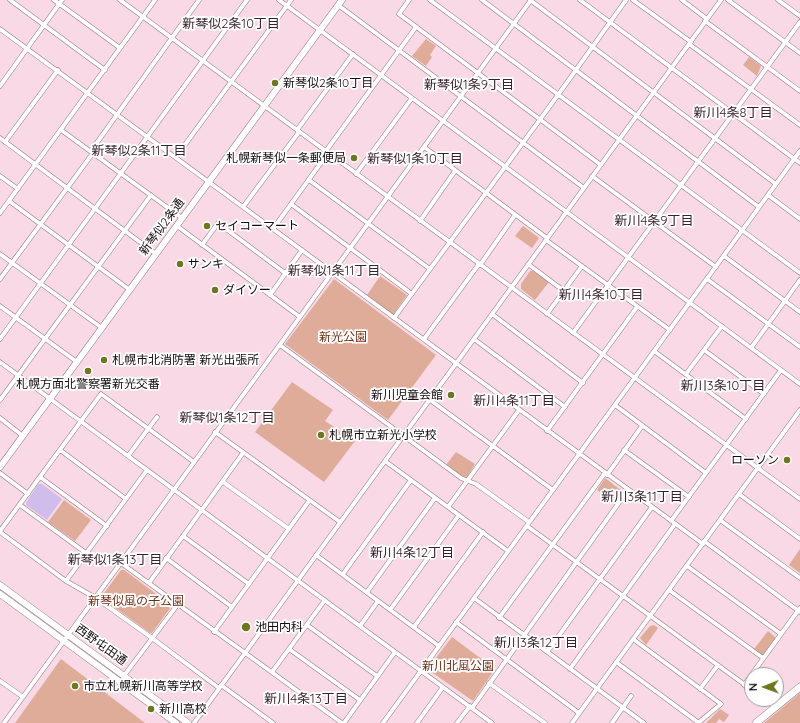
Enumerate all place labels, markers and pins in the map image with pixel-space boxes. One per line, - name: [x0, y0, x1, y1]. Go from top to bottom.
- place label: 新琴似2条10丁目: [283, 76, 373, 90]
- marker: 新琴似2条10丁目: [270, 78, 280, 88]
- place label: 札幌新琴似一条郵便局: [226, 151, 346, 165]
- marker: 札幌新琴似一条郵便局: [349, 153, 359, 163]
- place label: セイコーマート: [215, 219, 299, 233]
- marker: セイコーマート: [202, 221, 212, 231]
- place label: サンキ: [188, 257, 224, 271]
- marker: サンキ: [175, 259, 185, 269]
- place label: ダイソー: [223, 283, 271, 297]
- marker: ダイソー: [210, 285, 220, 295]
- place label: 札幌市北消防署 新光出張所: [112, 353, 259, 367]
- marker: 札幌市北消防署 新光出張所: [99, 355, 109, 365]
- marker: 札幌方面北警察署新光交番: [83, 366, 93, 376]
- place label: 札幌方面北警察署新光交番: [16, 377, 160, 391]
- place label: 新川児童会館: [371, 388, 443, 402]
- marker: 新川児童会館: [446, 390, 456, 400]
- place label: 札幌市立新光小学校: [329, 428, 437, 442]
- marker: 札幌市立新光小学校: [316, 430, 326, 440]
- place label: ローソン: [731, 453, 779, 467]
- marker: ローソン: [782, 455, 792, 465]
- place label: 池田内科: [255, 620, 303, 634]
- marker: 池田内科: [240, 621, 252, 633]
- place label: 市立札幌新川高等学校: [83, 679, 203, 693]
- marker: 市立札幌新川高等学校: [70, 681, 80, 691]
- place label: 新川高校: [159, 702, 207, 716]
- marker: 新川高校: [146, 704, 156, 714]

